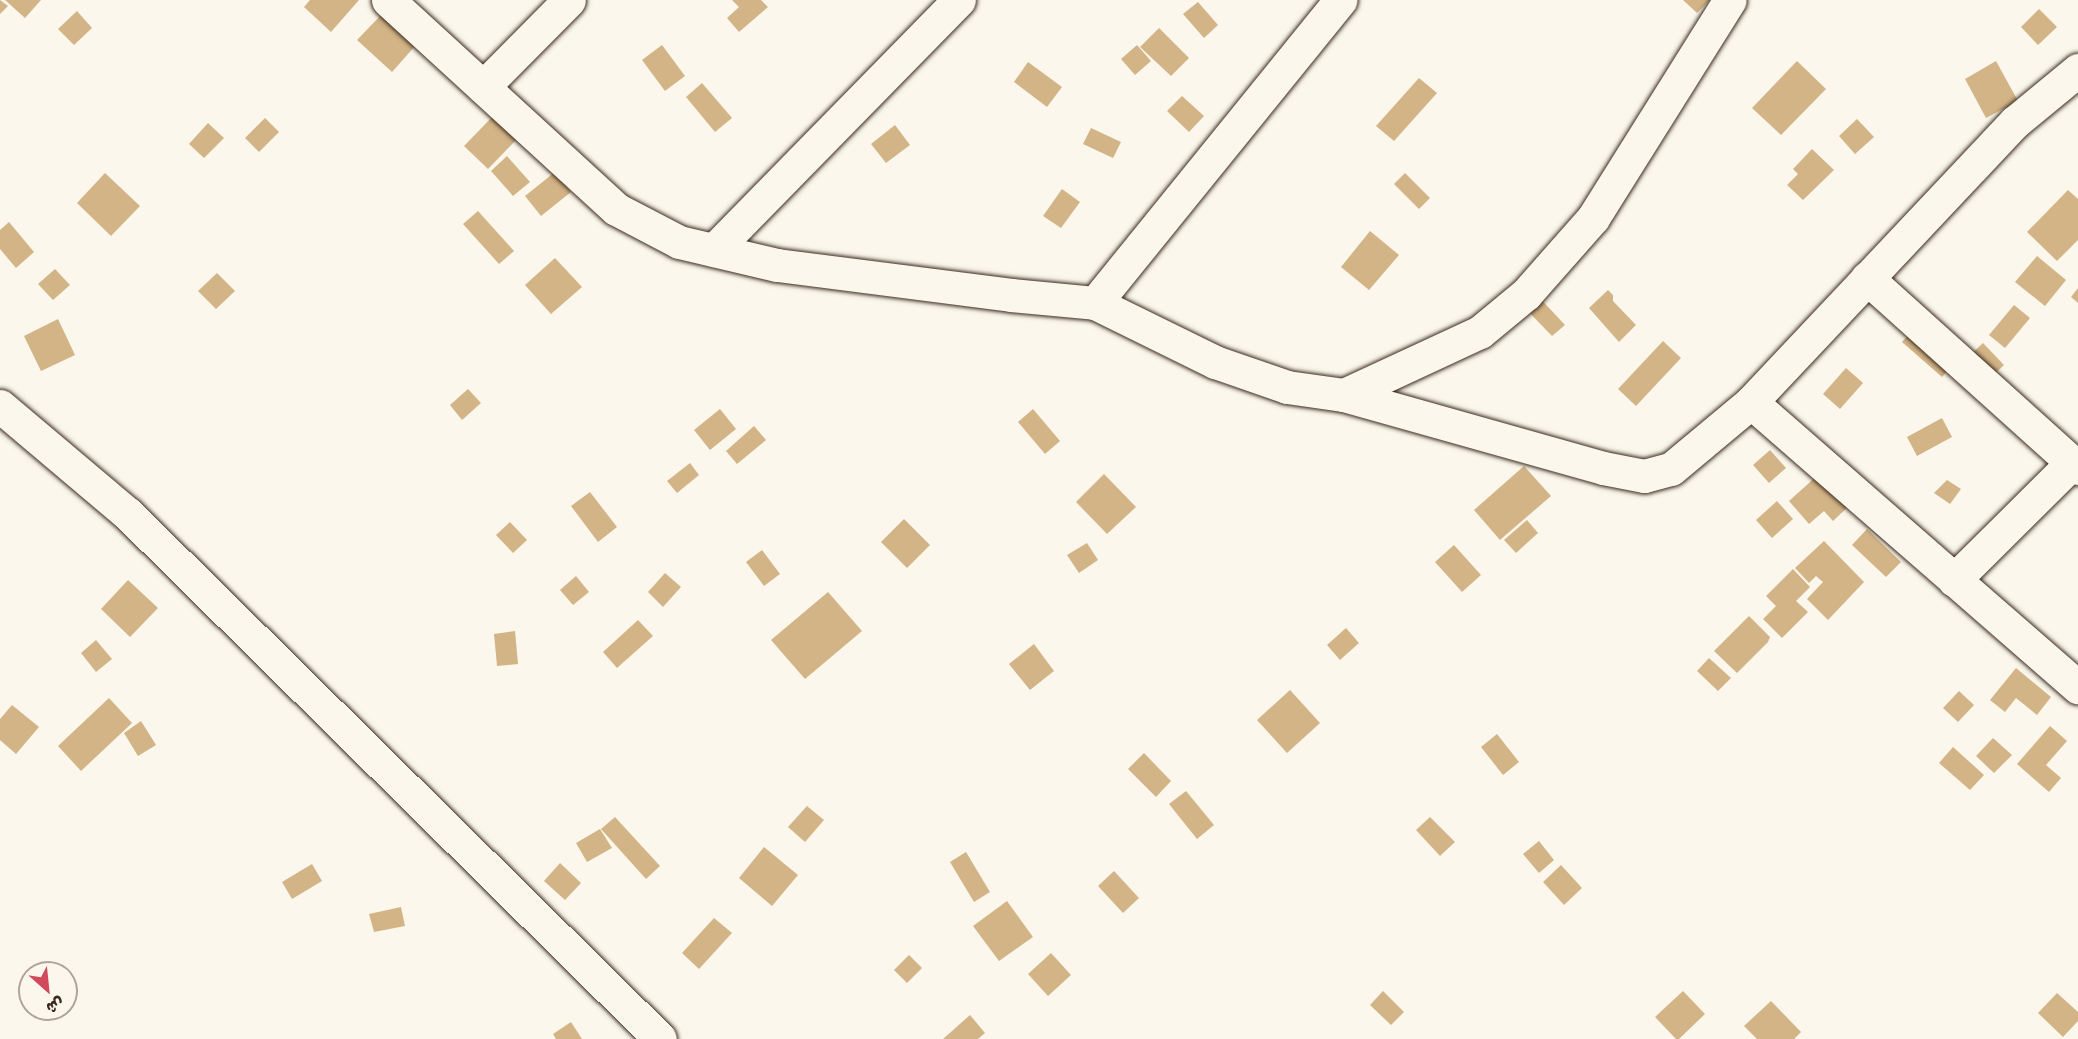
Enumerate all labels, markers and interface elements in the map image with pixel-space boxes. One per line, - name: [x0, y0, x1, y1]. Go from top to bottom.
- north arrow: [18, 961, 78, 1021]
- text: ش: [43, 992, 68, 1018]

